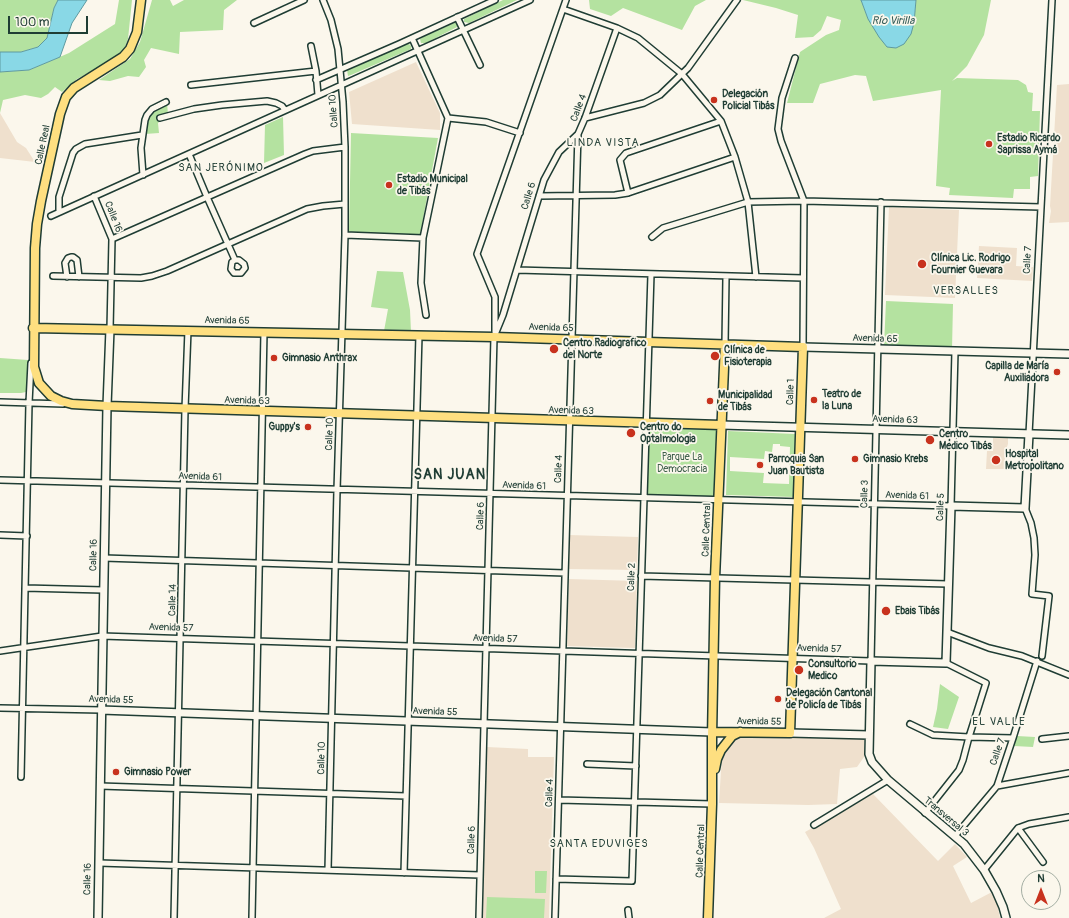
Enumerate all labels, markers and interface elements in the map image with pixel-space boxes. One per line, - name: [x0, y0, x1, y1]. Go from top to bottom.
- scale bar: [10, 8, 90, 34]
- water label: Río Virilla: [872, 14, 914, 28]
- text: 100 m: [15, 15, 49, 30]
- place label: Delegación Policial Tibás: [722, 88, 774, 112]
- street label: Calle 4: [568, 93, 590, 123]
- street label: Calle 10: [327, 94, 341, 128]
- marker: Delegación Policial Tibás: [709, 95, 719, 105]
- street label: Calle Real: [33, 124, 53, 166]
- place label: Estadio Ricardo Saprissa Aymá: [997, 132, 1060, 156]
- district label: LINDA VISTA: [566, 136, 640, 150]
- marker: Estadio Ricardo Saprissa Aymá: [984, 139, 994, 149]
- district label: SAN JERÓNIMO: [178, 161, 264, 175]
- place label: Estadio Municipal de Tibás: [397, 173, 468, 196]
- marker: Estadio Municipal de Tibás: [384, 180, 394, 190]
- street label: Calle 6: [519, 181, 539, 211]
- street label: Calle 16: [102, 200, 124, 234]
- street label: Calle 7: [1021, 246, 1035, 274]
- place label: Clínica Lic. Rodrigo Fournier Guevara: [931, 252, 1010, 276]
- marker: Clínica Lic. Rodrigo Fournier Guevara: [916, 258, 928, 270]
- district label: VERSALLES: [933, 284, 999, 298]
- street label: Avenida 65: [204, 315, 250, 327]
- street label: Avenida 65: [528, 321, 574, 335]
- street label: Avenida 65: [852, 332, 898, 346]
- place label: Centro Radiografico del Norte: [563, 337, 646, 360]
- marker: Centro Radiografico del Norte: [548, 343, 560, 355]
- place label: Clínica de Fisioterapia: [724, 344, 772, 368]
- marker: Clínica de Fisioterapia: [709, 350, 721, 362]
- place label: Gimnasio Anthrax: [282, 352, 357, 364]
- marker: Gimnasio Anthrax: [269, 353, 279, 363]
- place label: Capilla de María Auxiliadora: [985, 360, 1049, 384]
- marker: Capilla de María Auxiliadora: [1052, 367, 1062, 377]
- street label: Calle 1: [785, 379, 797, 405]
- place label: Teatro de la Luna: [822, 388, 861, 412]
- place label: Municipalidad de Tibás: [718, 389, 773, 412]
- street label: Avenida 63: [224, 394, 270, 408]
- marker: Teatro de la Luna: [809, 395, 819, 405]
- marker: Municipalidad de Tibás: [705, 396, 715, 406]
- street label: Avenida 63: [548, 404, 594, 418]
- street label: Avenida 63: [872, 413, 918, 427]
- street label: Calle 10: [323, 417, 337, 451]
- place label: Guppy's: [268, 421, 300, 433]
- place label: Centro do Optalmologia: [640, 421, 696, 444]
- marker: Guppy's: [303, 422, 313, 432]
- marker: Centro do Optalmologia: [625, 427, 637, 439]
- place label: Centro Medico Tibás: [939, 428, 992, 452]
- marker: Centro Medico Tibás: [924, 434, 936, 446]
- place label: Hospital Metropolitano: [1005, 448, 1064, 472]
- park label: Parque La Democracia: [657, 451, 707, 474]
- place label: Parroquia San Juan Bautista: [768, 453, 824, 476]
- place label: Gimnasio Krebs: [863, 453, 928, 465]
- marker: Gimnasio Krebs: [850, 454, 860, 464]
- marker: Hospital Metropolitano: [990, 454, 1002, 466]
- street label: Calle 4: [553, 455, 565, 483]
- marker: Parroquia San Juan Bautista: [755, 460, 765, 470]
- district label: SAN JUAN: [414, 467, 486, 483]
- street label: Avenida 61: [178, 470, 222, 484]
- street label: Avenida 61: [502, 479, 546, 493]
- street label: Calle 3: [859, 480, 871, 508]
- street label: Avenida 61: [885, 489, 929, 503]
- street label: Calle 5: [935, 493, 947, 521]
- street label: Calle 6: [475, 502, 487, 530]
- street label: Calle Central: [700, 503, 714, 557]
- street label: Calle 16: [88, 539, 100, 571]
- street label: Calle 2: [626, 563, 638, 591]
- street label: Calle 14: [167, 584, 179, 616]
- marker: Ebais Tibás: [880, 605, 892, 617]
- place label: Ebais Tibás: [895, 605, 940, 617]
- street label: Avenida 57: [148, 621, 194, 635]
- street label: Avenida 57: [472, 632, 518, 646]
- street label: Avenida 57: [796, 642, 842, 656]
- place label: Consultorio Medico: [808, 658, 857, 682]
- marker: Consultorio Medico: [793, 664, 805, 676]
- place label: Delegación Cantonal de Policía de Tibás: [786, 687, 872, 710]
- street label: Avenida 55: [88, 693, 134, 707]
- marker: Delegación Cantonal de Policía de Tibás: [773, 694, 783, 704]
- street label: Avenida 55: [412, 705, 458, 719]
- district label: EL VALLE: [972, 715, 1026, 729]
- street label: Avenida 55: [736, 716, 782, 728]
- street label: Calle 7: [988, 737, 1008, 767]
- street label: Calle 10: [316, 741, 328, 775]
- place label: Gimnasio Power: [124, 766, 191, 778]
- marker: Gimnasio Power: [111, 767, 121, 777]
- street label: Calle 4: [544, 779, 556, 807]
- street label: Transversal 3: [921, 795, 971, 839]
- street label: Calle Central: [694, 824, 708, 878]
- street label: Calle 6: [466, 826, 478, 854]
- district label: SANTA EDUVIGES: [549, 837, 649, 851]
- street label: Calle 16: [82, 863, 94, 895]
- north arrow: [1021, 870, 1061, 910]
- text: N: [1037, 872, 1045, 885]

